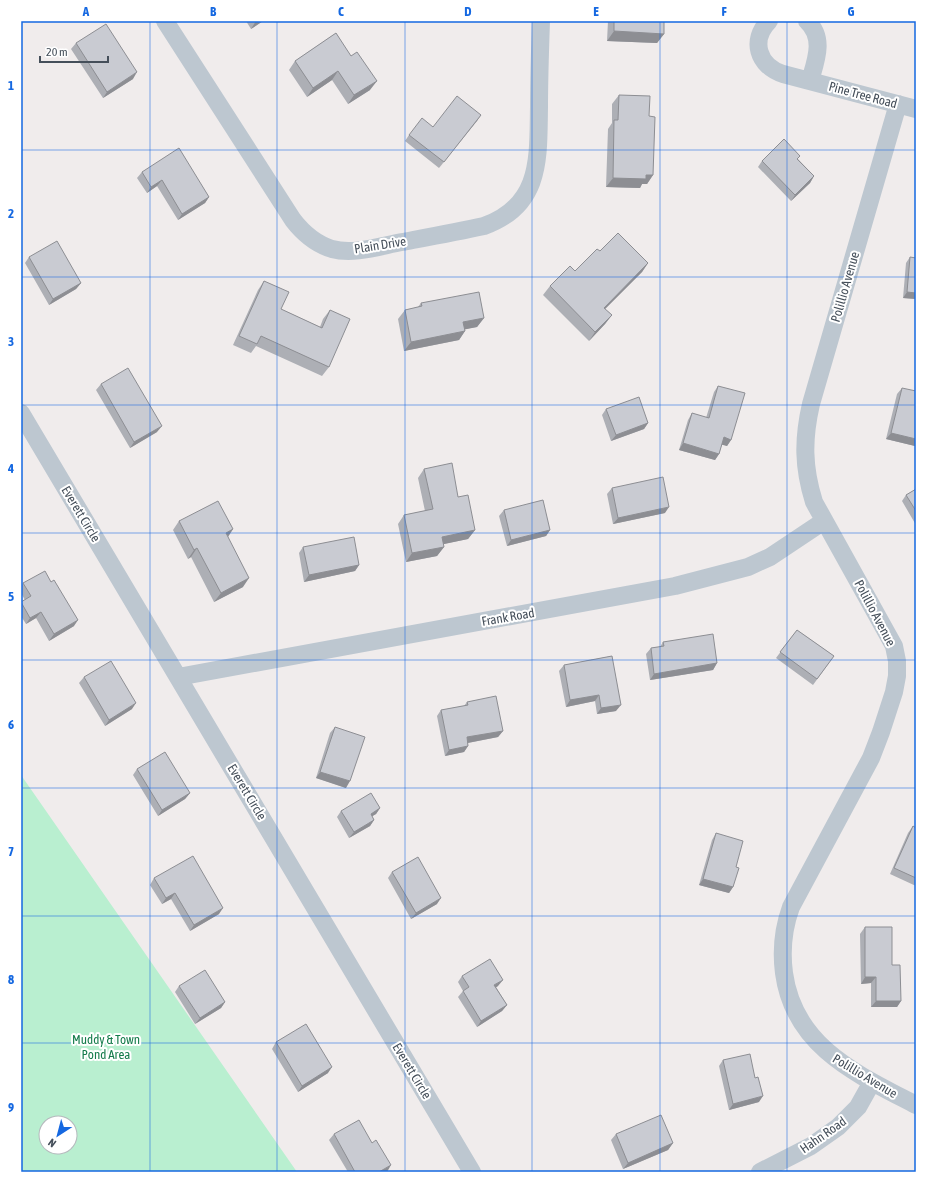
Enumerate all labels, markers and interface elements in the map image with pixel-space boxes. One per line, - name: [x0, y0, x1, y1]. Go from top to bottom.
- text: A: [82, 4, 90, 19]
- text: B: [210, 4, 217, 19]
- text: C: [338, 4, 344, 19]
- text: D: [464, 4, 472, 19]
- text: E: [593, 4, 599, 19]
- text: F: [721, 4, 727, 19]
- text: G: [848, 4, 855, 19]
- scale bar: [40, 38, 108, 64]
- text: 20 m: [46, 45, 68, 59]
- text: 1: [8, 78, 14, 93]
- street label: Pine Tree Road: [827, 79, 899, 111]
- text: 2: [8, 206, 14, 221]
- street label: Plain Drive: [353, 233, 407, 256]
- street label: Polillio Avenue: [828, 250, 862, 324]
- text: 3: [8, 334, 14, 349]
- text: 4: [7, 461, 14, 476]
- street label: Everett Circle: [59, 483, 104, 545]
- street label: Polillio Avenue: [851, 577, 899, 649]
- text: 5: [8, 589, 14, 604]
- street label: Frank Road: [480, 605, 536, 629]
- text: 6: [8, 717, 14, 732]
- street label: Everett Circle: [225, 761, 270, 823]
- text: 7: [8, 844, 14, 859]
- text: 8: [8, 972, 14, 987]
- park label: Muddy & Town Pond Area: [72, 1032, 140, 1062]
- street label: Everett Circle: [390, 1040, 435, 1102]
- street label: Polillio Avenue: [830, 1051, 900, 1101]
- text: 9: [8, 1100, 14, 1115]
- street label: Hahn Road: [797, 1114, 849, 1156]
- north arrow: [38, 1115, 78, 1155]
- text: N: [46, 1136, 58, 1150]

